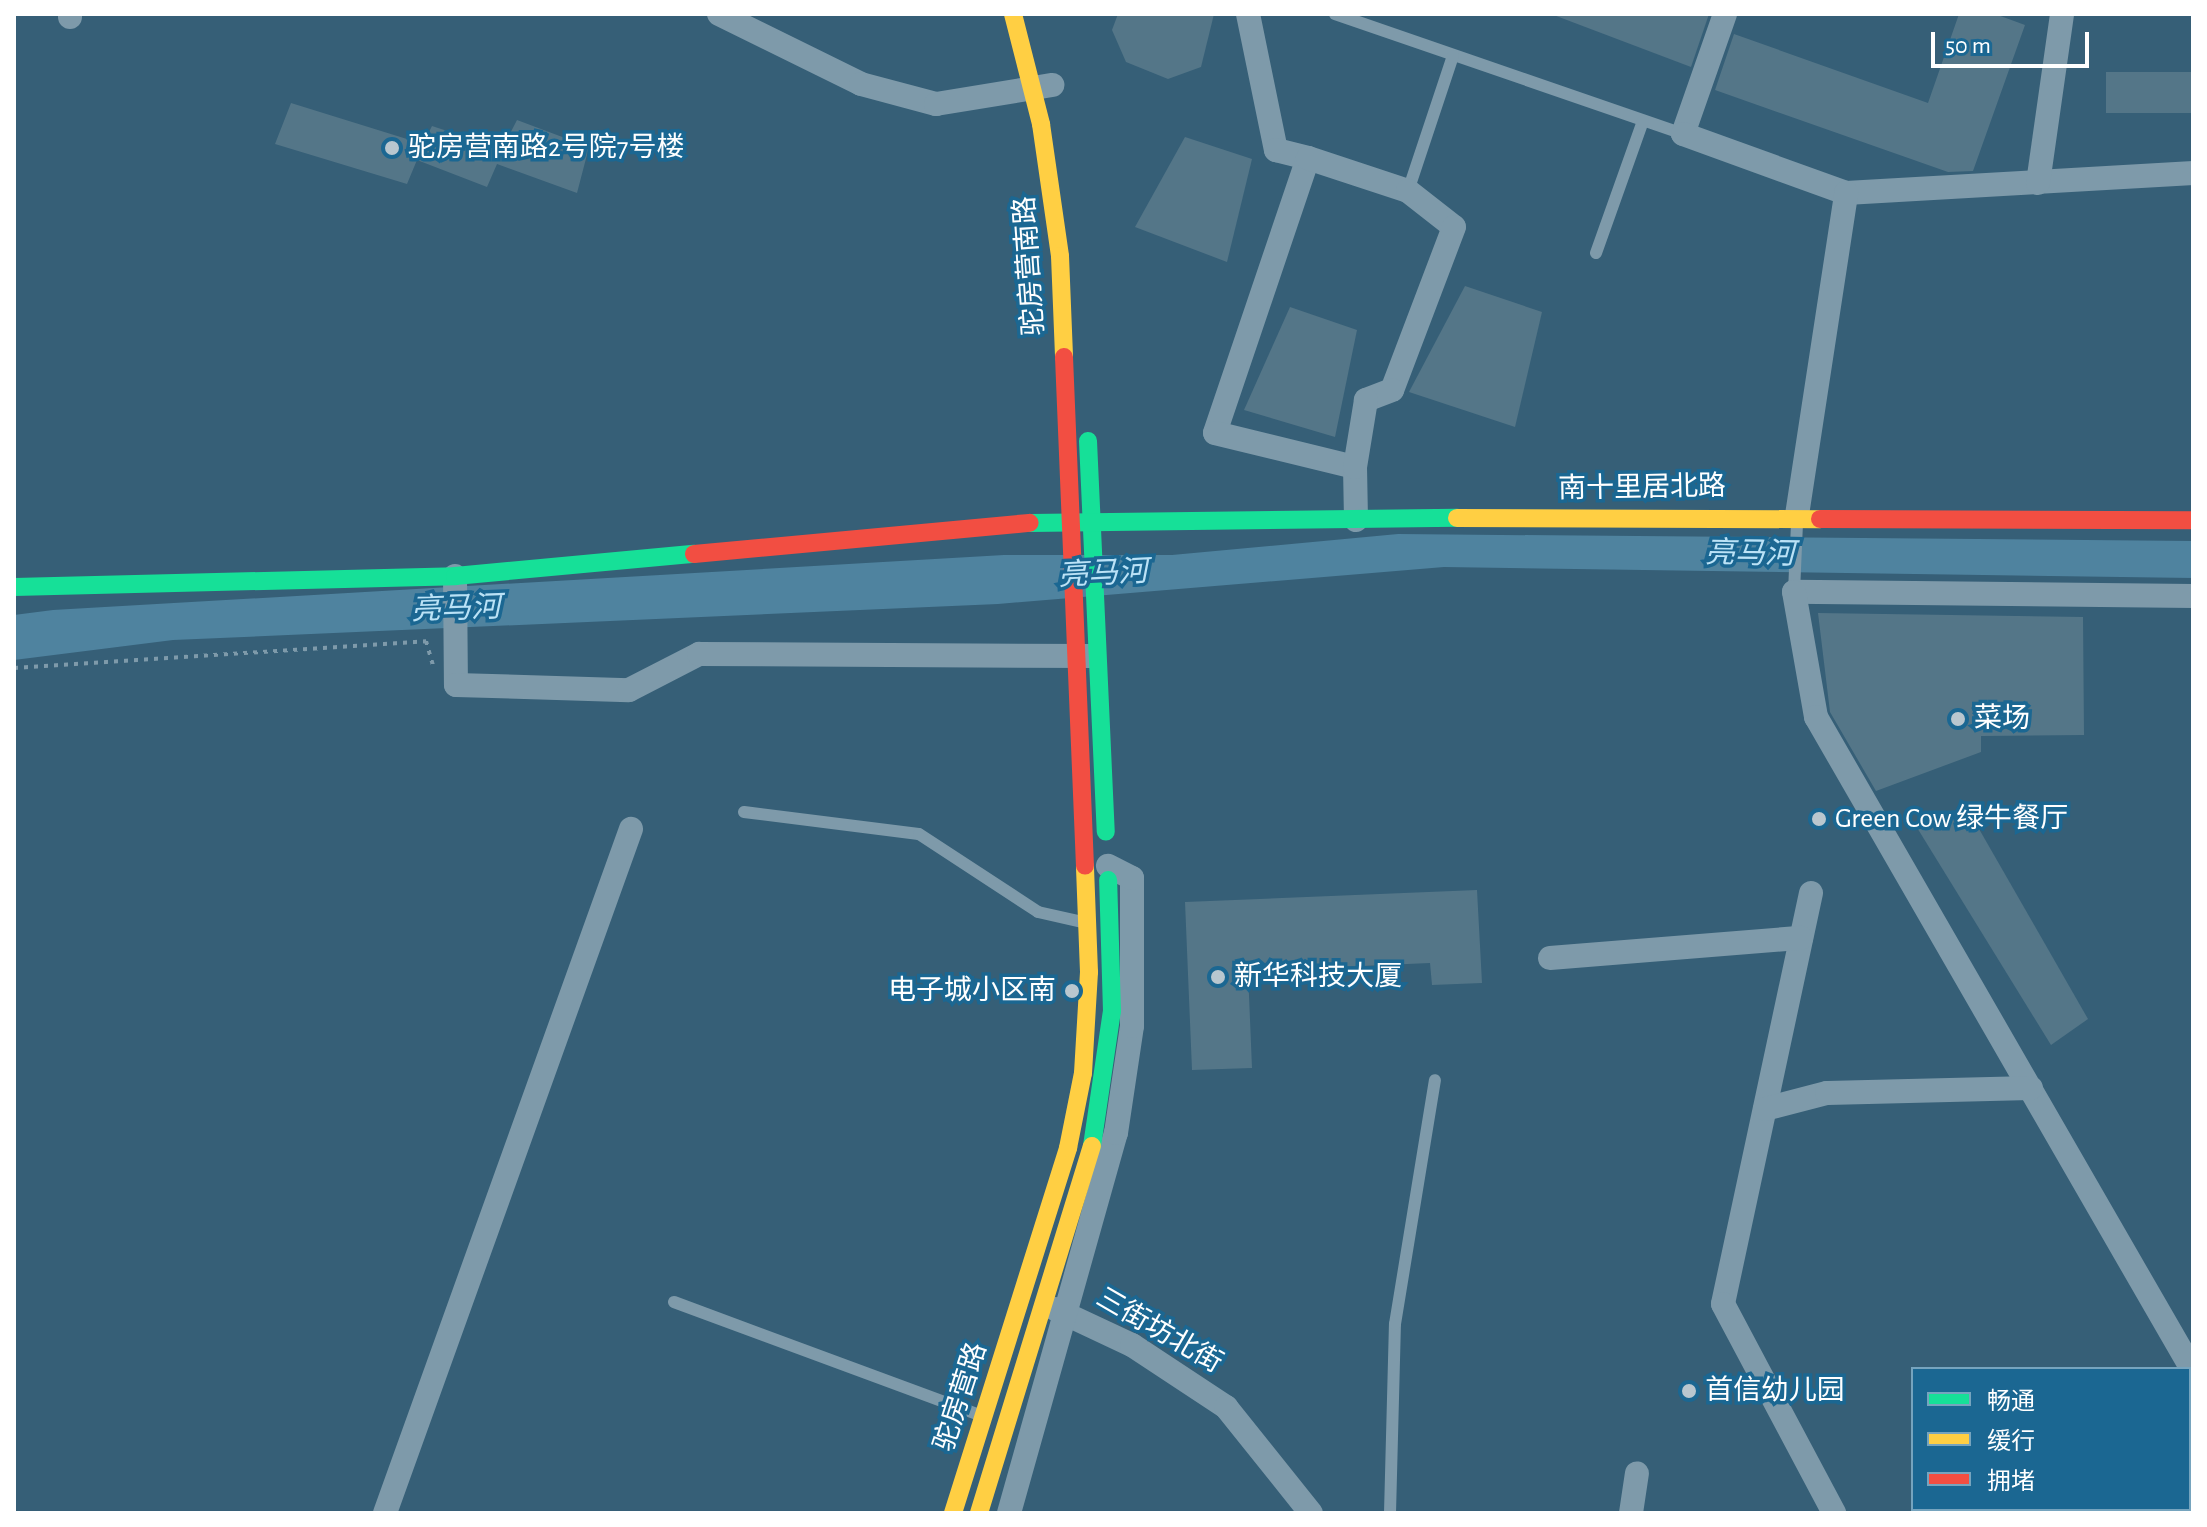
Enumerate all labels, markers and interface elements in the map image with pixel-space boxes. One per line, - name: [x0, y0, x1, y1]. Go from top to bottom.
- scale bar: [1935, 16, 2093, 66]
- text: 50 m: [1945, 34, 1991, 58]
- place label: 驼房营南路2号院7号楼: [408, 131, 684, 165]
- marker: 驼房营南路2号院7号楼: [383, 139, 401, 157]
- street label: 驼房营南路: [1008, 195, 1052, 337]
- street label: 南十里居北路: [1558, 470, 1726, 506]
- water label: 亮马河: [1705, 535, 1795, 573]
- water label: 亮马河: [1057, 554, 1149, 594]
- water label: 亮马河: [410, 589, 502, 629]
- place label: 菜场: [1974, 702, 2030, 736]
- marker: 菜场: [1949, 710, 1967, 728]
- place label: Green Cow 绿牛餐厅: [1835, 802, 2068, 836]
- marker: Green Cow 绿牛餐厅: [1810, 810, 1828, 828]
- place label: 新华科技大厦: [1234, 960, 1402, 994]
- marker: 新华科技大厦: [1209, 968, 1227, 986]
- place label: 电子城小区南: [888, 974, 1056, 1008]
- marker: 电子城小区南: [1063, 982, 1081, 1000]
- street label: 三街坊北街: [1090, 1281, 1228, 1381]
- street label: 驼房营路: [928, 1339, 994, 1455]
- legend: [1911, 1367, 2191, 1511]
- place label: 首信幼儿园: [1705, 1374, 1845, 1408]
- marker: 首信幼儿园: [1680, 1382, 1698, 1400]
- text: 畅通: [1987, 1390, 2035, 1414]
- text: 缓行: [1987, 1430, 2035, 1454]
- text: 拥堵: [1987, 1470, 2035, 1494]

